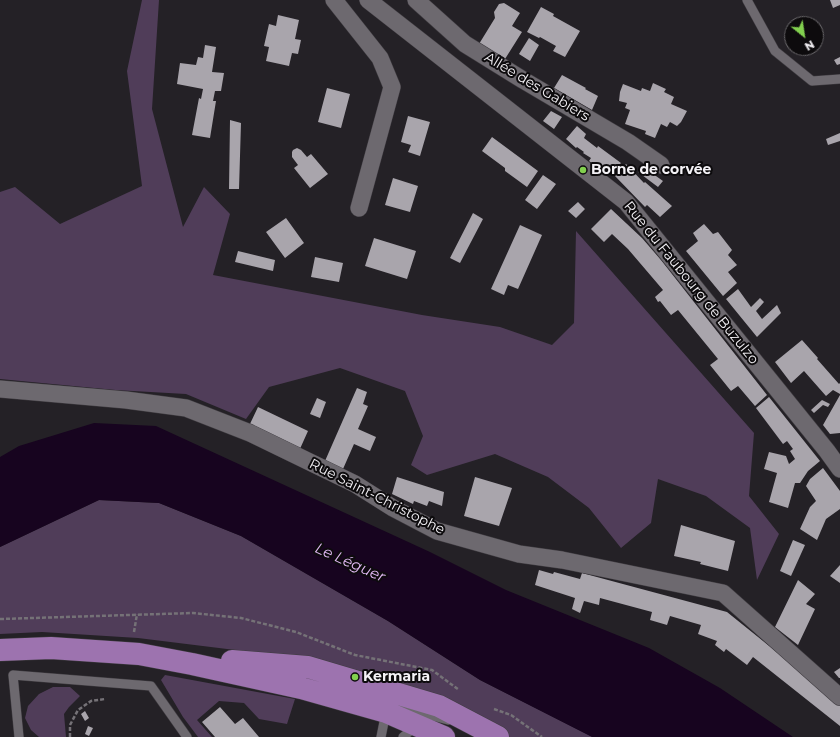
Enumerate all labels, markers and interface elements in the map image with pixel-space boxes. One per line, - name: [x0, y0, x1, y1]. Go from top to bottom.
- north arrow: [784, 16, 824, 56]
- text: N: [802, 37, 817, 54]
- street label: Allée des Gabiers: [481, 49, 593, 125]
- place label: Borne de corvée: [591, 162, 711, 178]
- marker: Borne de corvée: [578, 165, 588, 175]
- street label: Rue du Faubourg de Buzulzo: [620, 198, 762, 368]
- street label: Rue Saint-Christophe: [306, 455, 448, 539]
- water label: Le Léguer: [312, 540, 388, 586]
- place label: Kermaria: [363, 669, 430, 685]
- marker: Kermaria: [350, 672, 360, 682]

